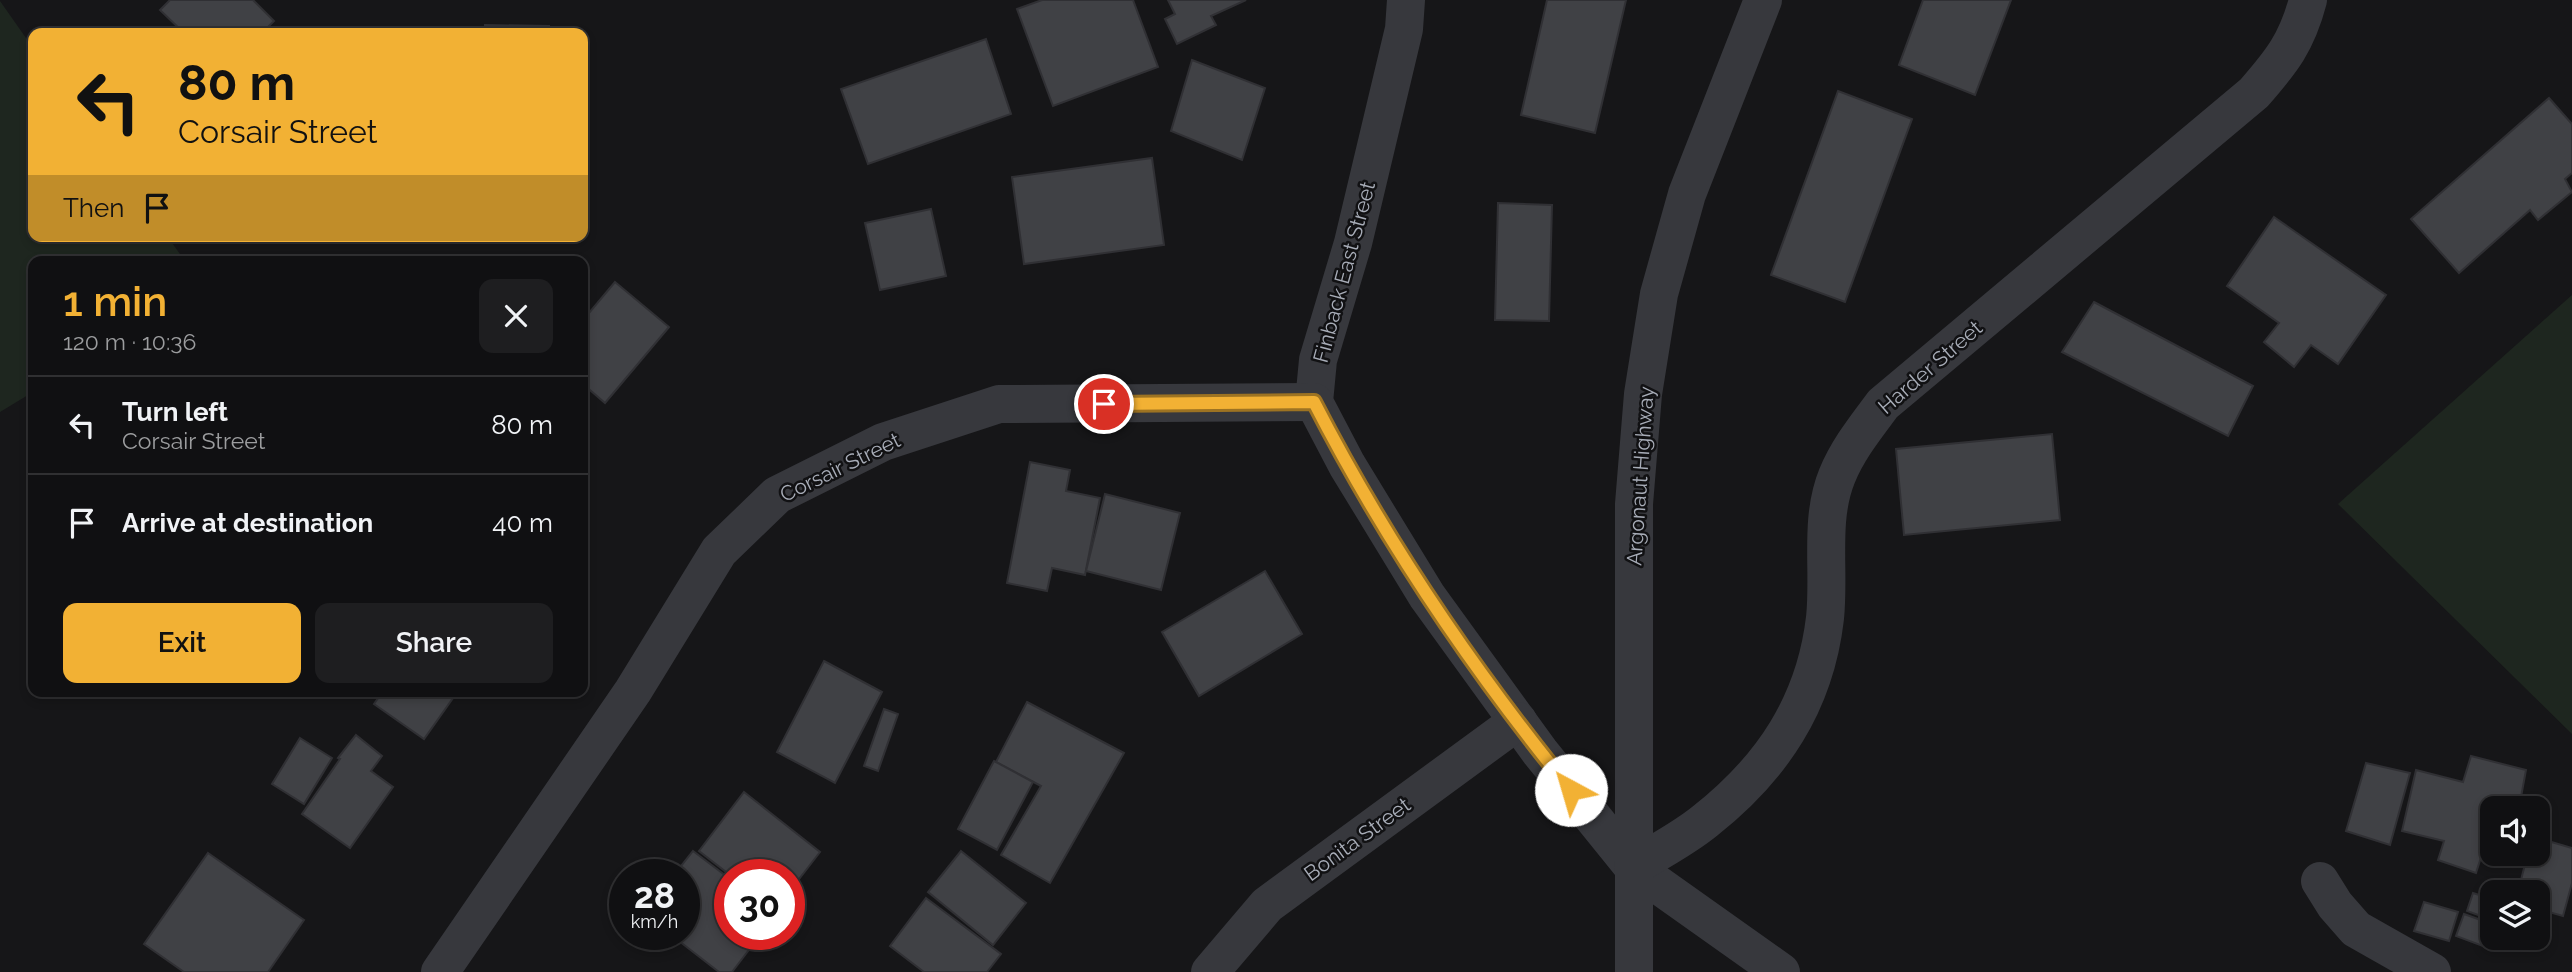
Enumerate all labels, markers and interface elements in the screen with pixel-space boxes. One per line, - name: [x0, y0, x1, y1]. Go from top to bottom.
- text: 80 m: [178, 54, 295, 111]
- icon: left: [63, 56, 154, 147]
- text: Corsair Street: [178, 113, 377, 150]
- street label: Finback East Street: [1308, 179, 1380, 365]
- icon: arrive: [138, 189, 176, 227]
- text: Then: [63, 193, 124, 223]
- text: 1 min: [63, 277, 167, 326]
- button: close: [479, 279, 553, 353]
- street label: Harder Street: [1873, 315, 1987, 419]
- text: 120 m · 10:36: [63, 328, 196, 355]
- pin: [1074, 374, 1134, 434]
- icon: arrive: [1085, 385, 1123, 423]
- street label: Argonaut Highway: [1621, 386, 1659, 566]
- text: Turn left: [122, 397, 228, 427]
- icon: left: [63, 406, 101, 444]
- text: 80 m: [491, 410, 553, 440]
- text: Corsair Street: [122, 427, 265, 454]
- street label: Corsair Street: [776, 427, 904, 507]
- icon: arrive: [63, 504, 101, 542]
- text: Arrive at destination: [122, 508, 373, 538]
- text: 40 m: [492, 508, 553, 538]
- button: Exit: [63, 603, 301, 683]
- button: Share: [315, 603, 553, 683]
- position arrow: [1534, 753, 1608, 827]
- street label: Bonita Street: [1299, 792, 1415, 886]
- map controls: [2480, 796, 2550, 950]
- button: sound: [2480, 796, 2550, 866]
- speed limit sign: 30: [714, 859, 805, 950]
- text: 28: [634, 875, 675, 916]
- button: layers: [2480, 880, 2550, 950]
- text: km/h: [631, 911, 678, 932]

